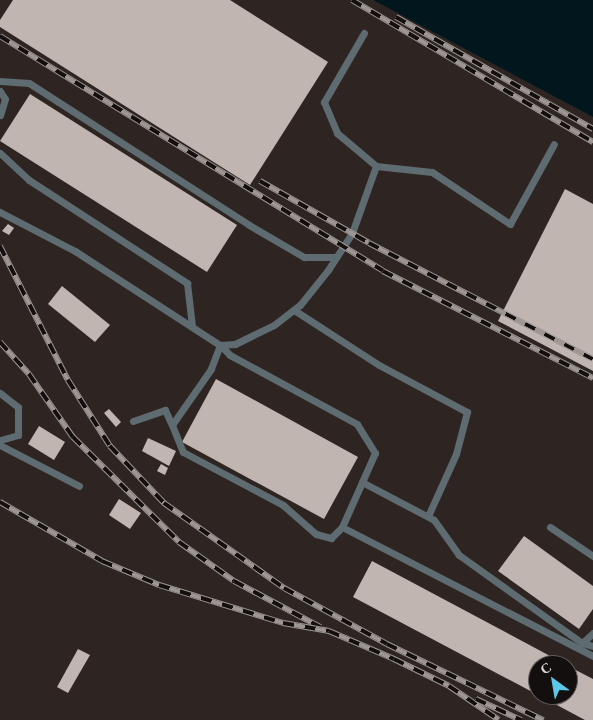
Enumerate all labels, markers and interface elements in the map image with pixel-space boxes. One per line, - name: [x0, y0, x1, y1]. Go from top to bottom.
- north arrow: [528, 655, 578, 705]
- text: С: [537, 659, 554, 678]

